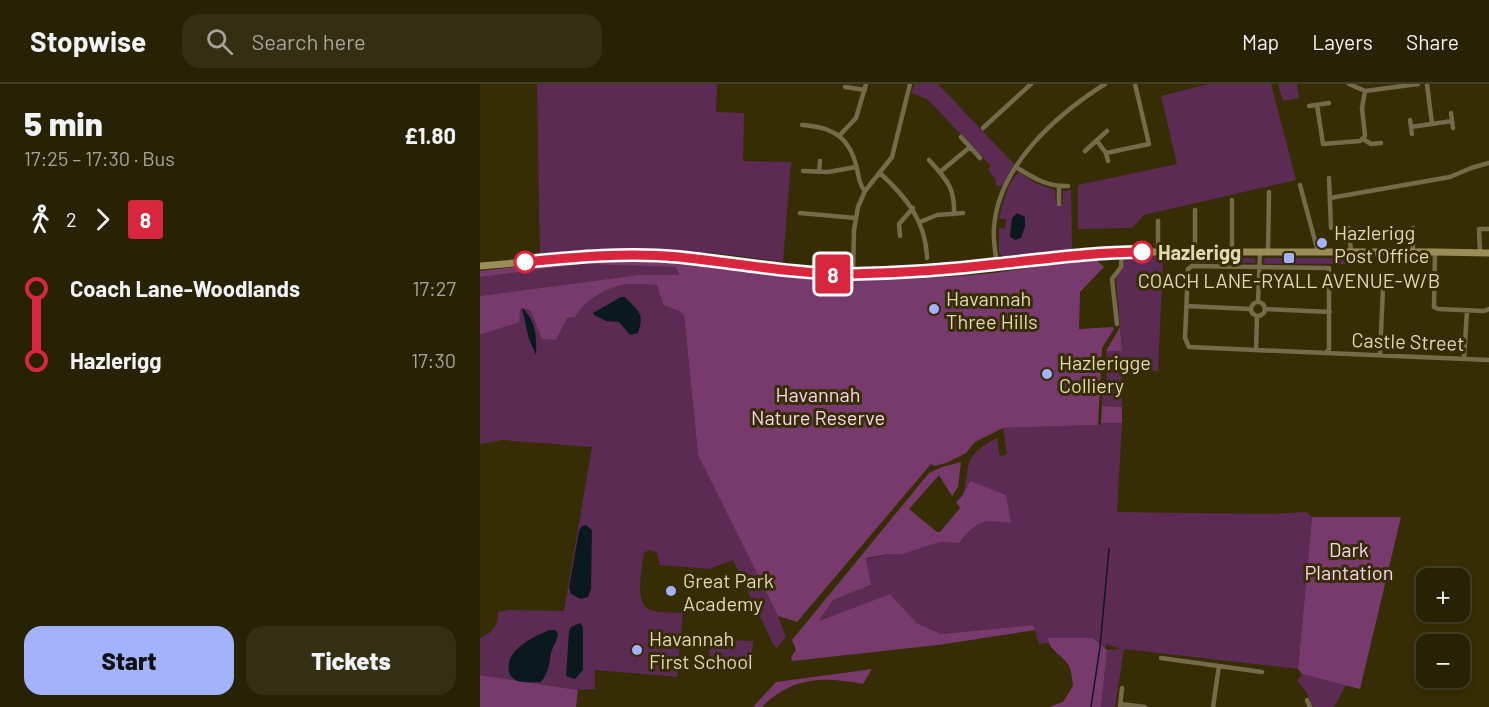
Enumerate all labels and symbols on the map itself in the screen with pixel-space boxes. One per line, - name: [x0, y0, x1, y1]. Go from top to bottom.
- place label: Hazlerigg Post Office: [1334, 220, 1429, 267]
- marker: Hazlerigg Post Office: [1315, 236, 1329, 250]
- place label: Hazlerigg: [1158, 240, 1241, 264]
- marker: Hazlerigg: [1131, 241, 1153, 263]
- unlabelled marker: [514, 251, 536, 273]
- marker: COACH LANE-RYALL AVENUE-W/B: [1282, 251, 1296, 265]
- line badge: 8: [814, 254, 852, 294]
- place label: COACH LANE-RYALL AVENUE-W/B: [1138, 268, 1440, 292]
- place label: Havannah Three Hills: [946, 286, 1038, 333]
- marker: Havannah Three Hills: [927, 302, 941, 316]
- street label: Castle Street: [1351, 327, 1465, 355]
- place label: Hazlerigge Colliery: [1059, 350, 1151, 397]
- marker: Hazlerigge Colliery: [1040, 367, 1054, 381]
- park label: Havannah Nature Reserve: [751, 382, 885, 429]
- park label: Dark Plantation: [1305, 537, 1393, 584]
- place label: Great Park Academy: [683, 568, 774, 615]
- marker: Great Park Academy: [664, 584, 678, 598]
- place label: Havannah First School: [649, 626, 753, 673]
- marker: Havannah First School: [630, 643, 644, 657]

